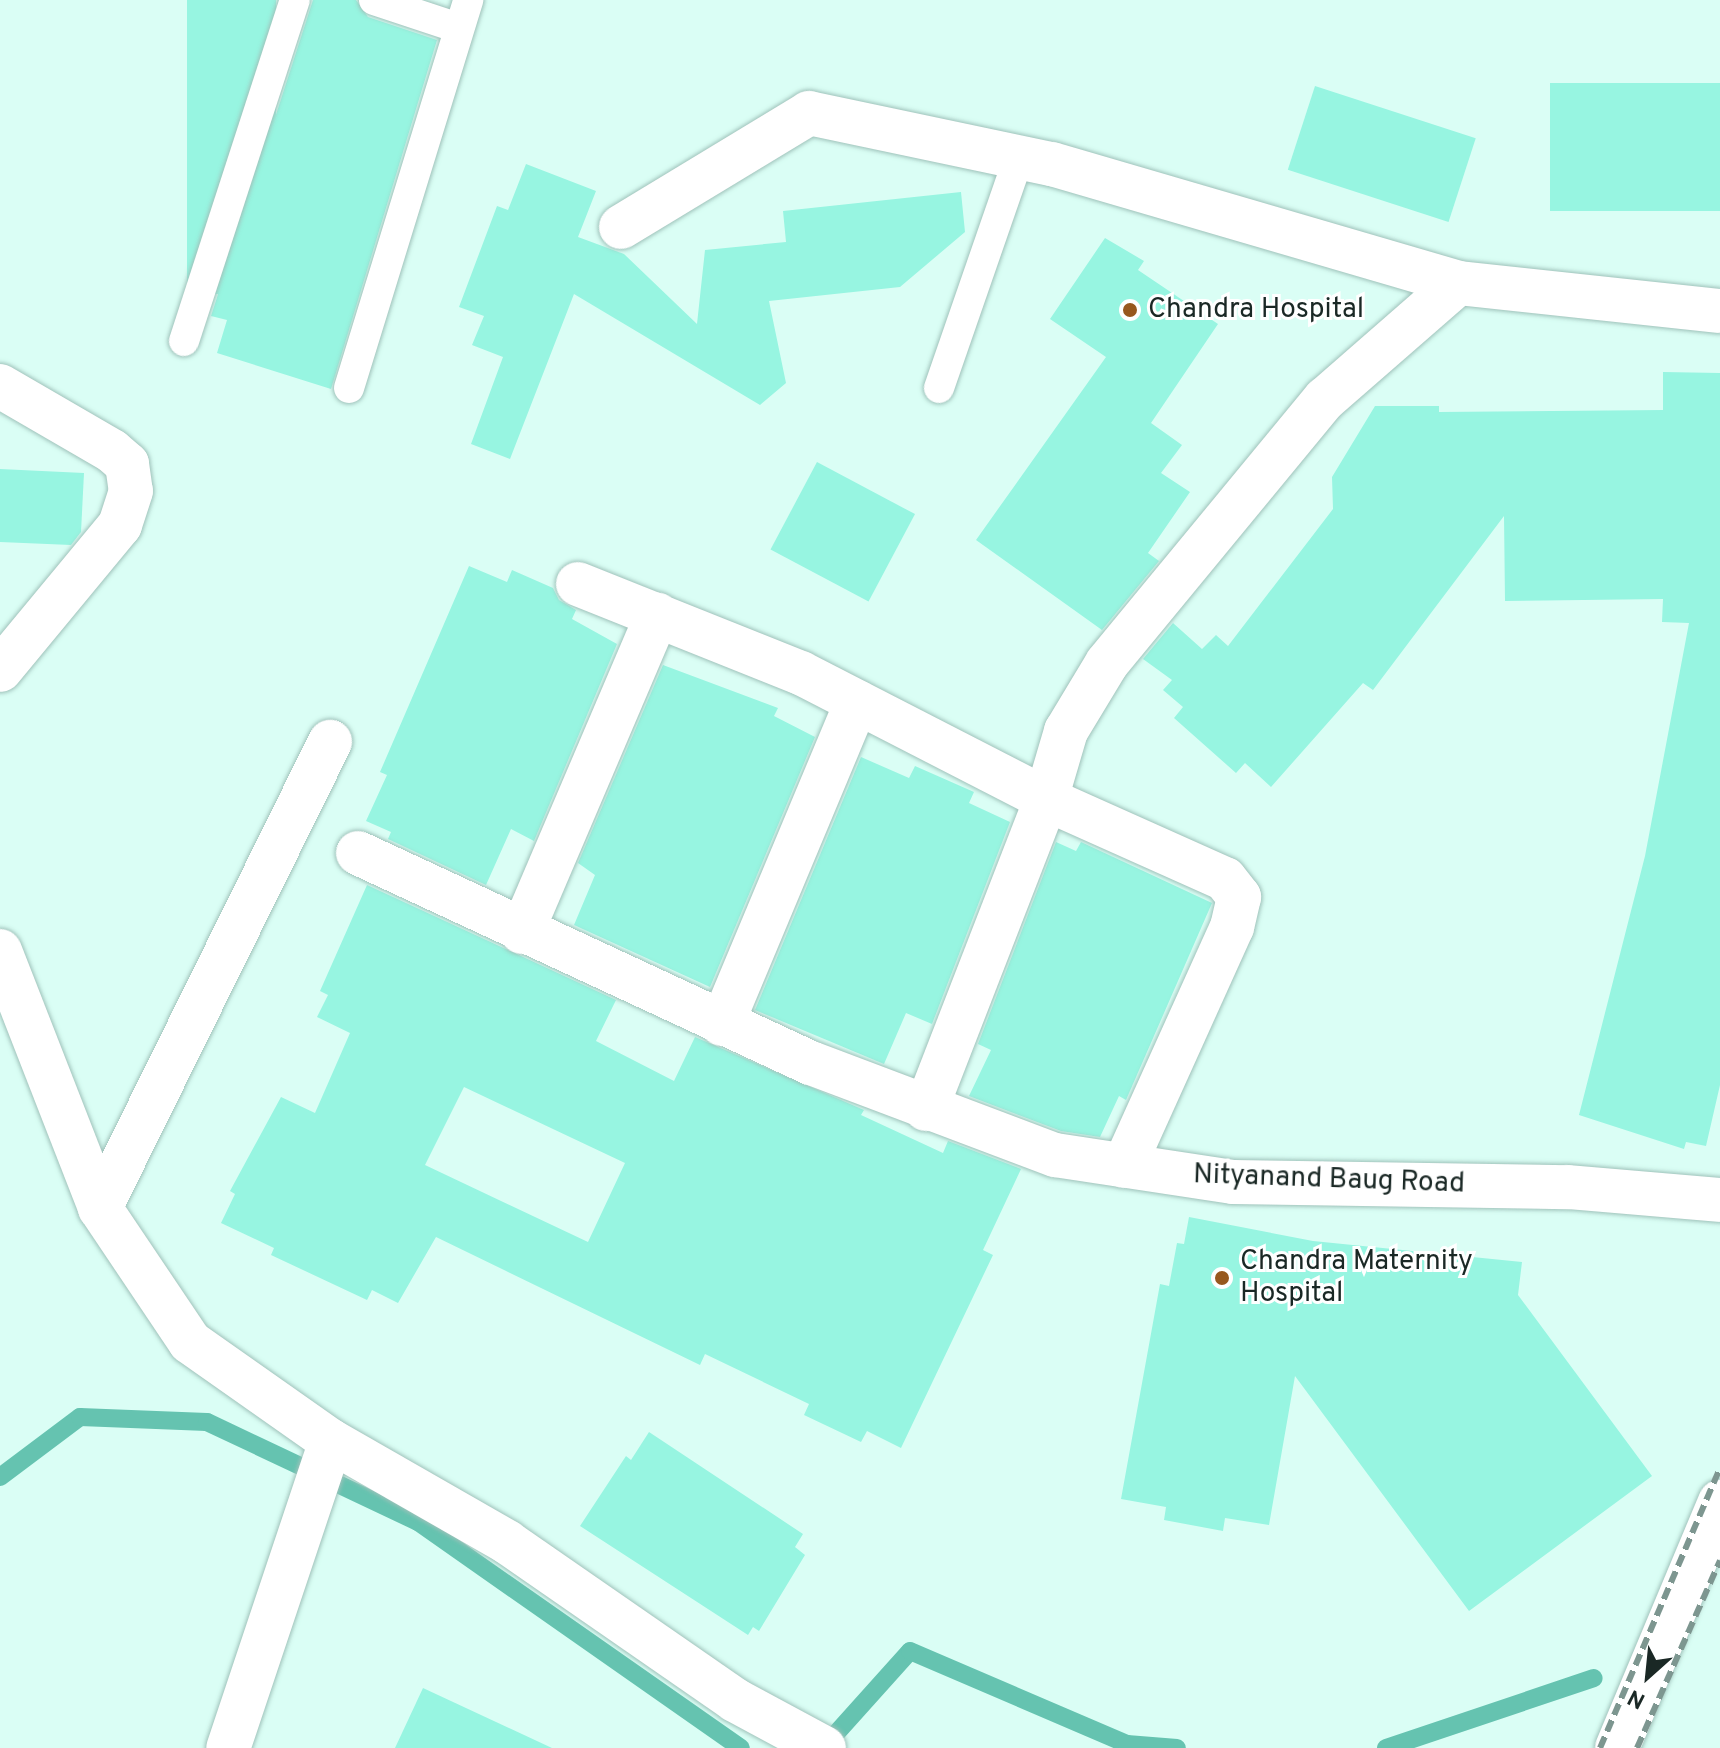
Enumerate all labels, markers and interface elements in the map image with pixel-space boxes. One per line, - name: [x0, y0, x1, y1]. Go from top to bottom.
- place label: Chandra Hospital: [1148, 293, 1364, 327]
- marker: Chandra Hospital: [1119, 299, 1141, 321]
- street label: Nityanand Baug Road: [1193, 1158, 1465, 1202]
- place label: Chandra Maternity Hospital: [1240, 1245, 1473, 1311]
- marker: Chandra Maternity Hospital: [1211, 1267, 1233, 1289]
- north arrow: [1608, 1636, 1688, 1716]
- text: N: [1624, 1682, 1650, 1713]

